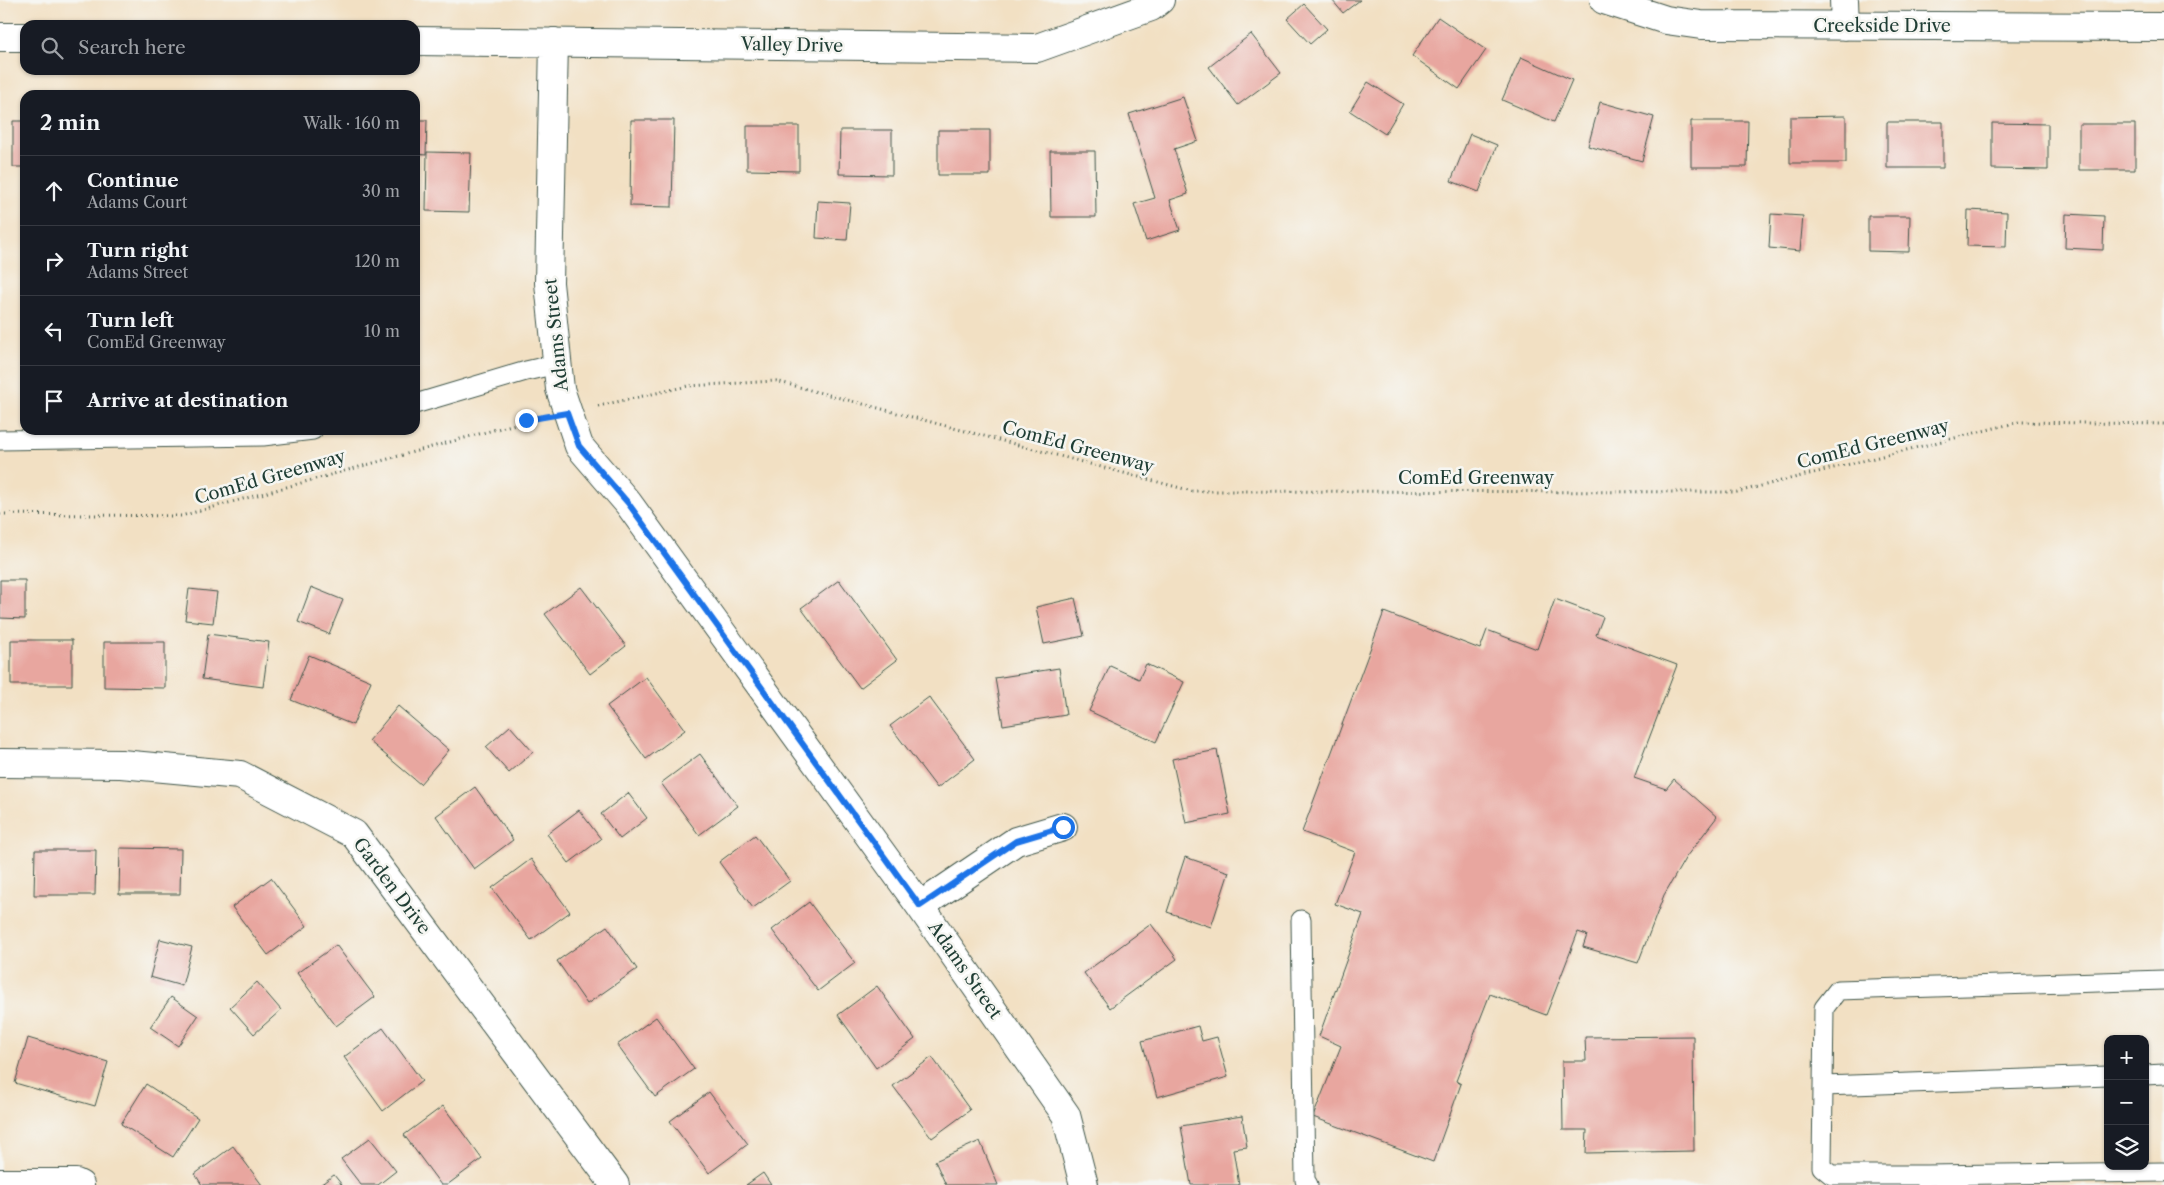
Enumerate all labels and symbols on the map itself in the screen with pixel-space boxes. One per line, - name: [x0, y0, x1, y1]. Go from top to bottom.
- street label: Creekside Drive: [1813, 15, 1951, 37]
- street label: Valley Drive: [740, 33, 843, 57]
- street label: Adams Street: [539, 277, 573, 394]
- route end: [515, 409, 538, 432]
- street label: ComEd Greenway: [1795, 414, 1952, 474]
- street label: ComEd Greenway: [1000, 416, 1157, 478]
- street label: ComEd Greenway: [192, 445, 349, 509]
- street label: ComEd Greenway: [1398, 467, 1555, 489]
- route start: [1052, 816, 1075, 839]
- street label: Garden Drive: [349, 833, 435, 939]
- street label: Adams Street: [923, 916, 1007, 1023]

